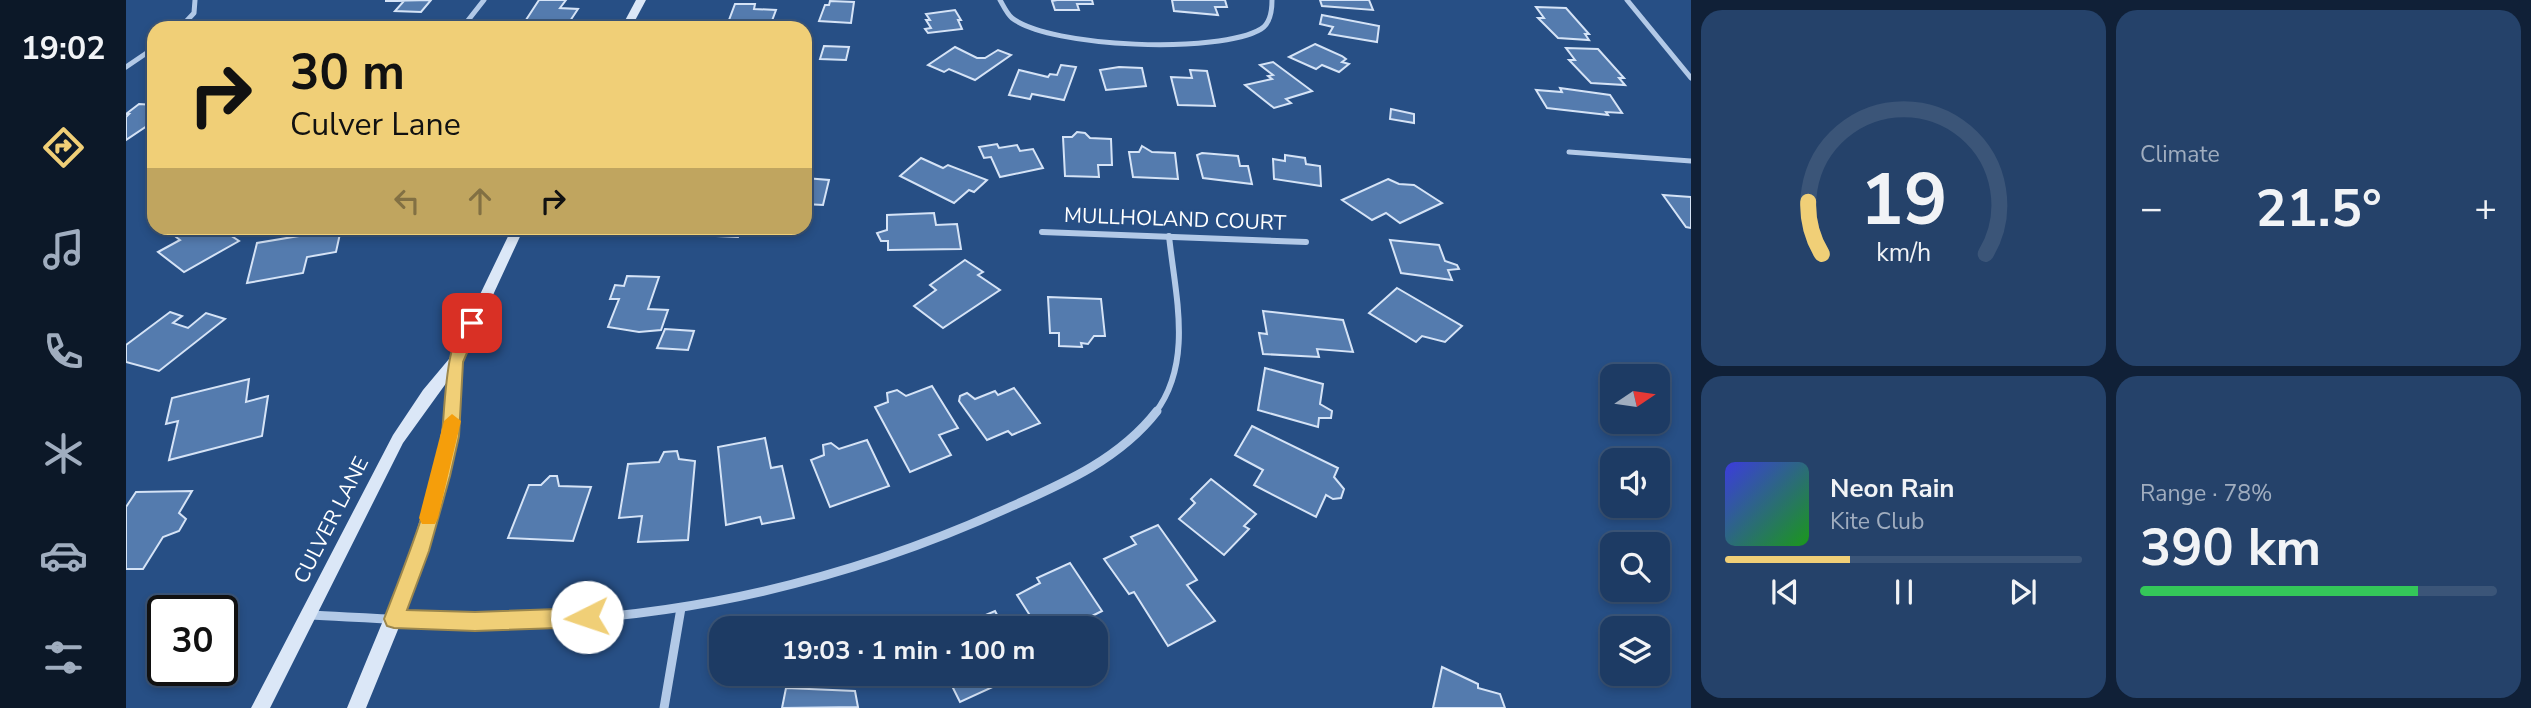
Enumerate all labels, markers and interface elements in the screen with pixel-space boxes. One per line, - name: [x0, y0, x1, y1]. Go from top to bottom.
- text: 19:02: [21, 27, 105, 70]
- text: 30 m: [290, 39, 405, 106]
- icon: right: [175, 49, 266, 140]
- text: Culver Lane: [290, 103, 461, 146]
- icon: directions: [39, 123, 88, 172]
- text: Climate: [2140, 139, 2220, 170]
- text: 19: [1860, 150, 1947, 250]
- text: 21.5°: [2255, 173, 2382, 244]
- icon: left: [388, 182, 426, 220]
- icon: ahead: [461, 182, 499, 220]
- icon: right: [534, 182, 572, 220]
- text: −: [2140, 183, 2163, 234]
- text: +: [2474, 183, 2497, 234]
- street label: MULLHOLAND COURT: [1063, 201, 1287, 237]
- icon: music: [39, 225, 88, 274]
- text: km/h: [1876, 236, 1931, 270]
- pin: [442, 293, 502, 353]
- icon: arrive: [453, 304, 491, 342]
- icon: phone: [39, 327, 88, 376]
- north arrow: [1600, 364, 1670, 434]
- map controls: [1600, 364, 1670, 686]
- icon: climate: [39, 429, 88, 478]
- button: sound: [1600, 448, 1670, 518]
- street label: CULVER LANE: [287, 452, 375, 588]
- text: Neon Rain: [1830, 471, 1955, 506]
- text: Range · 78%: [2140, 478, 2272, 509]
- text: Kite Club: [1830, 506, 1924, 537]
- text: 390 km: [2140, 512, 2321, 583]
- icon: car: [39, 531, 88, 580]
- button: search: [1600, 532, 1670, 602]
- icon: previous: [1766, 573, 1804, 611]
- icon: pause: [1885, 573, 1923, 611]
- icon: next: [2004, 573, 2042, 611]
- position arrow: [550, 580, 624, 654]
- speed limit sign: 30: [147, 595, 238, 686]
- button: layers: [1600, 616, 1670, 686]
- icon: filters: [39, 633, 88, 682]
- text: 19:03 · 1 min · 100 m: [782, 633, 1035, 668]

